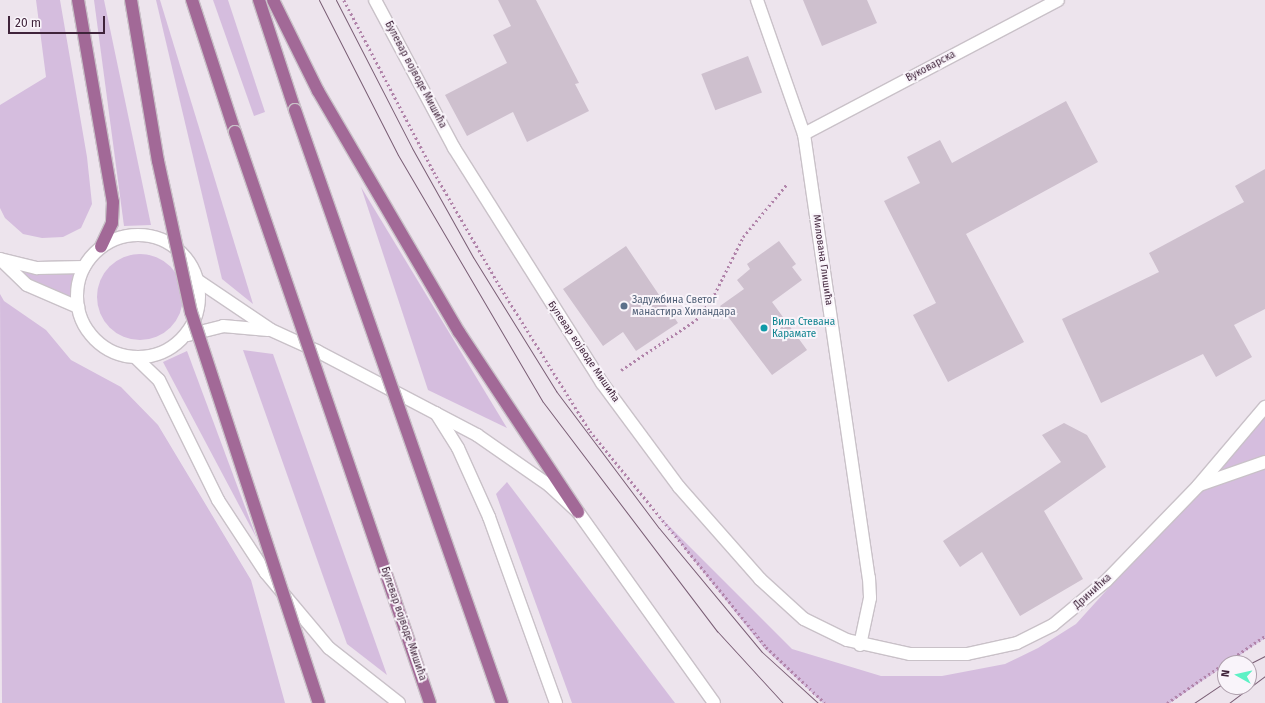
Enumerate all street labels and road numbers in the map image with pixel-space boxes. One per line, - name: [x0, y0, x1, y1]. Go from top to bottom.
- street label: Булевар војводе Мишића: [382, 19, 448, 131]
- street label: Вуковарска: [904, 49, 958, 85]
- street label: Милована Глишића: [810, 214, 834, 306]
- street label: Булевар војводе Мишића: [545, 299, 621, 405]
- street label: Булевар војводе Мишића: [378, 565, 428, 683]
- street label: Дринићка: [1072, 572, 1114, 612]

